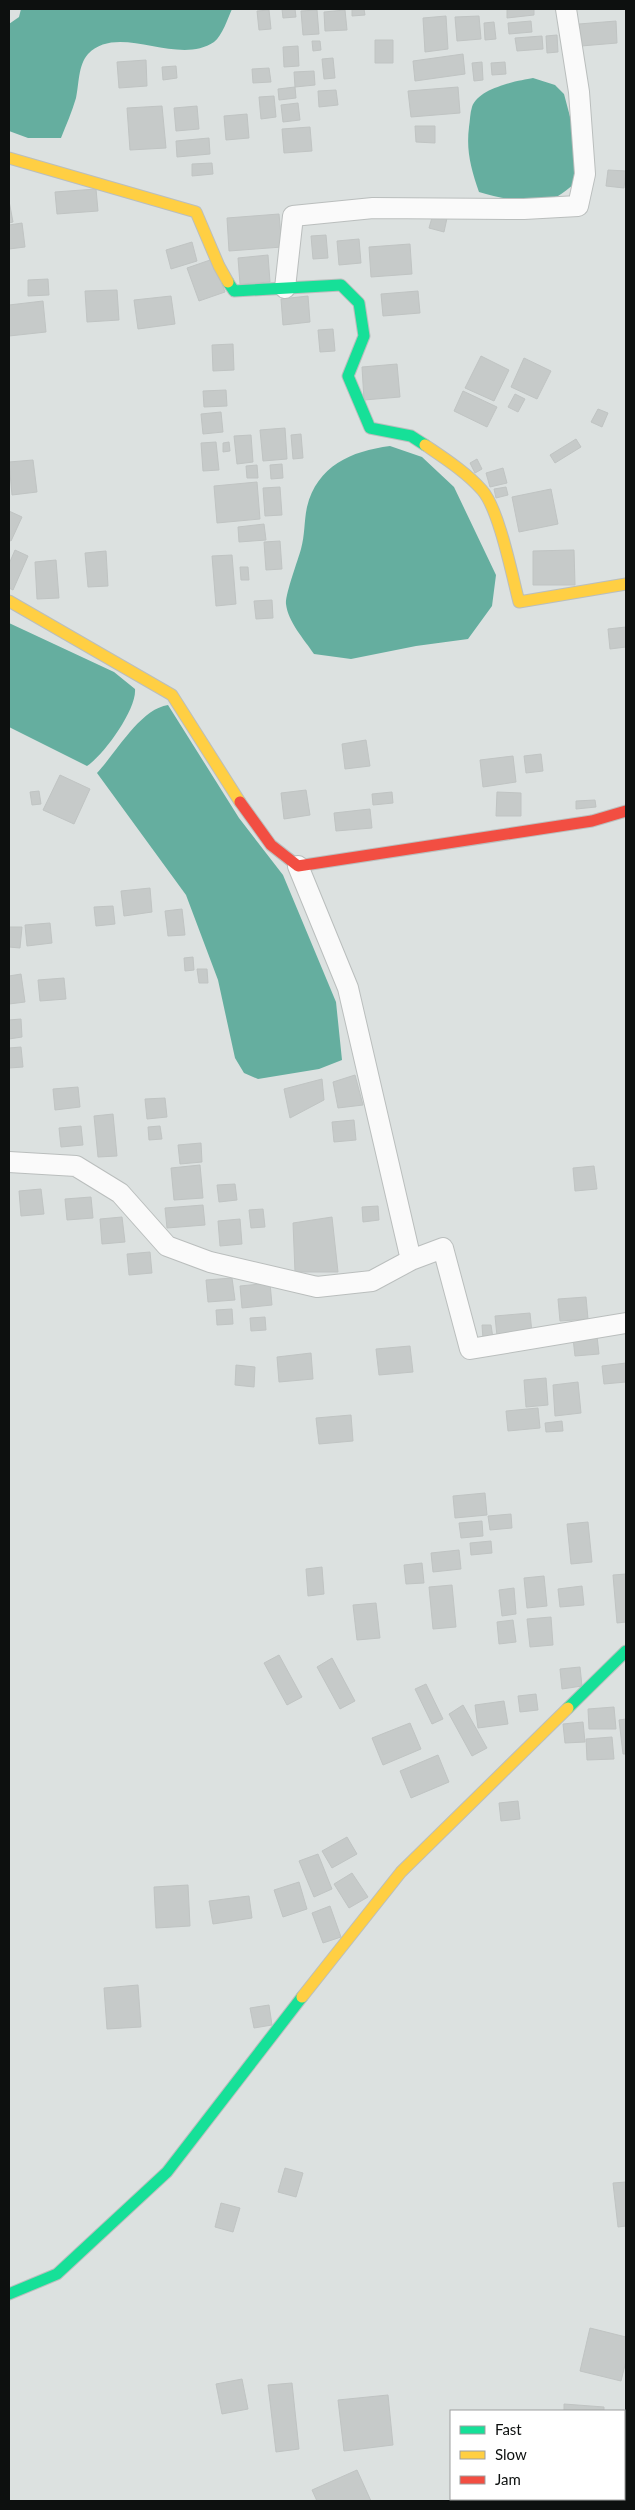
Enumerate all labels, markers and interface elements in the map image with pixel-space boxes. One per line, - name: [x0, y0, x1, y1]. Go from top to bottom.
- legend: [450, 2410, 625, 2500]
- text: Fast: [495, 2420, 522, 2438]
- text: Slow: [495, 2445, 527, 2463]
- text: Jam: [495, 2470, 521, 2488]

